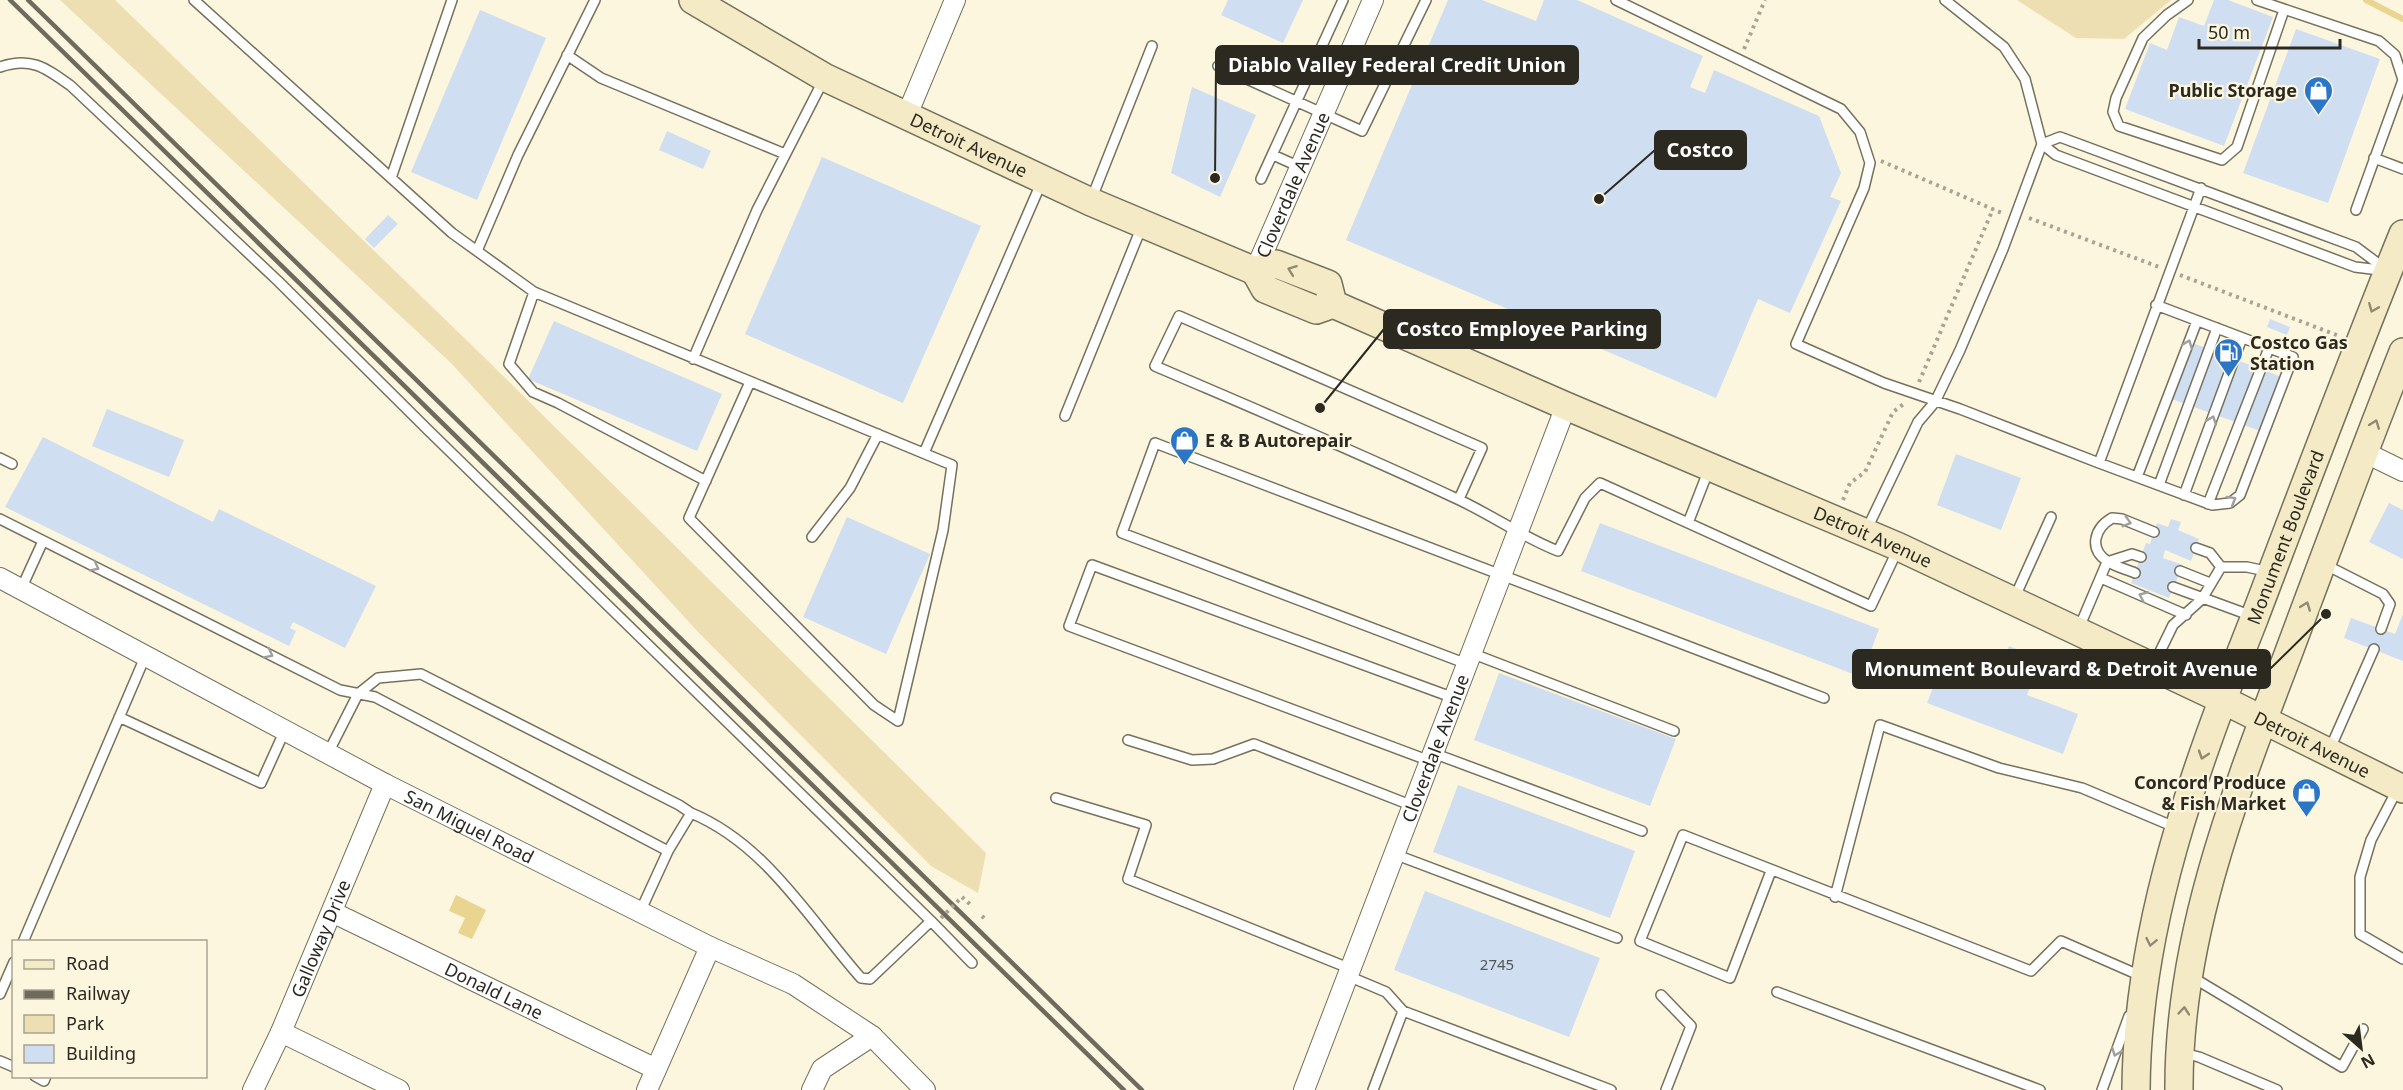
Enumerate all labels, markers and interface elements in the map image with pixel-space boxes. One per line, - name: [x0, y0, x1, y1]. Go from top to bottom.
- scale bar: [2199, 12, 2340, 50]
- text: 50 m: [2208, 20, 2250, 44]
- callout: Diablo Valley Federal Credit Union: [1216, 46, 1578, 84]
- text: Diablo Valley Federal Credit Union: [1228, 51, 1566, 78]
- shop icon: Public Storage: [2302, 74, 2334, 116]
- place label: Public Storage: [2168, 78, 2297, 102]
- street label: Detroit Avenue: [906, 107, 1031, 183]
- street label: Cloverdale Avenue: [1250, 108, 1335, 262]
- callout: Costco: [1655, 131, 1746, 169]
- text: Costco: [1667, 136, 1733, 163]
- one-way arrow: [1288, 265, 1298, 278]
- one-way arrow: [2368, 302, 2380, 313]
- callout: Costco Employee Parking: [1384, 310, 1660, 348]
- text: Costco Employee Parking: [1396, 315, 1648, 342]
- place label: Costco Gas Station: [2250, 330, 2348, 375]
- fuel station icon: Costco Gas Station: [2213, 336, 2245, 378]
- one-way arrow: [2181, 339, 2193, 350]
- one-way arrow: [2204, 415, 2217, 426]
- one-way arrow: [2368, 419, 2380, 430]
- shop icon: E & B Autorepair: [1168, 424, 1200, 466]
- place label: E & B Autorepair: [1205, 428, 1352, 452]
- street label: Monument Boulevard: [2241, 447, 2329, 628]
- one-way arrow: [2226, 495, 2236, 507]
- street label: Detroit Avenue: [1810, 500, 1936, 573]
- one-way arrow: [2121, 515, 2132, 527]
- one-way arrow: [89, 560, 100, 571]
- one-way arrow: [2139, 591, 2150, 603]
- one-way arrow: [2298, 601, 2311, 612]
- one-way arrow: [263, 647, 274, 659]
- callout: Monument Boulevard & Detroit Avenue: [1853, 650, 2270, 688]
- text: Monument Boulevard & Detroit Avenue: [1864, 655, 2258, 682]
- street label: Cloverdale Avenue: [1396, 671, 1474, 826]
- street label: Detroit Avenue: [2250, 705, 2374, 783]
- one-way arrow: [2197, 749, 2210, 760]
- place label: Concord Produce & Fish Market: [2134, 770, 2286, 815]
- shop icon: Concord Produce & Fish Market: [2291, 776, 2323, 818]
- street label: San Miguel Road: [401, 784, 538, 869]
- street label: Galloway Drive: [285, 876, 356, 1001]
- one-way arrow: [2145, 937, 2158, 947]
- legend: [12, 940, 207, 1078]
- text: Road: [66, 951, 109, 975]
- house number: 2745: [1480, 954, 1514, 974]
- street label: Donald Lane: [441, 956, 547, 1025]
- text: Railway: [66, 981, 131, 1005]
- one-way arrow: [2178, 1006, 2191, 1015]
- text: Park: [66, 1011, 104, 1035]
- north arrow: [2331, 1018, 2391, 1078]
- text: Building: [66, 1041, 136, 1065]
- one-way arrow: [2111, 1046, 2123, 1057]
- text: N: [2357, 1048, 2379, 1074]

